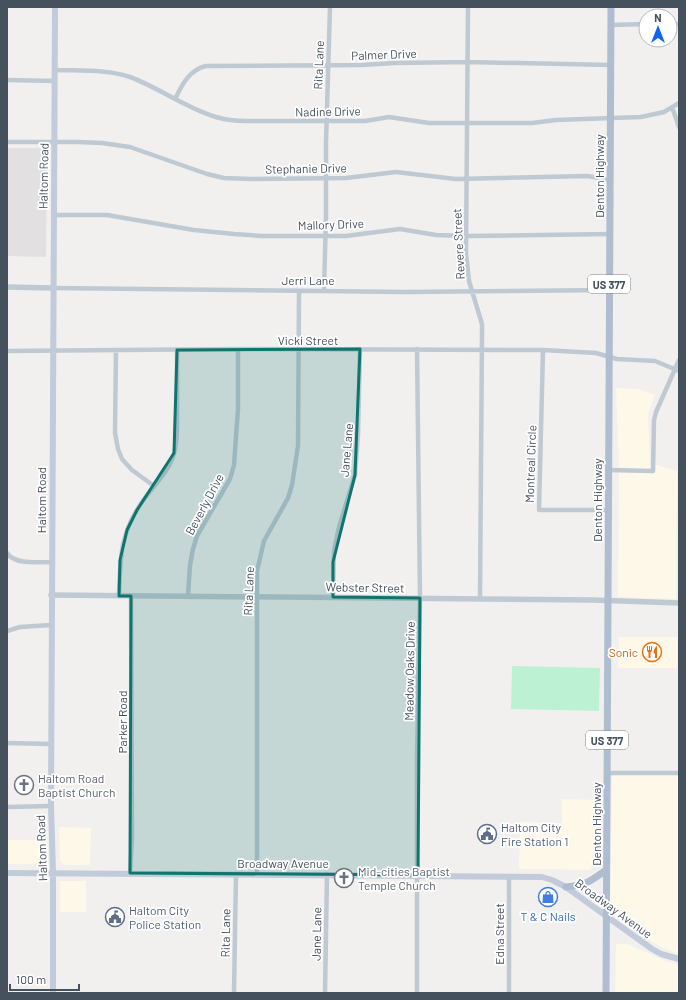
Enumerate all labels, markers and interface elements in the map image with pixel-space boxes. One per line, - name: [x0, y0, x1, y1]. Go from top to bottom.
- north arrow: [638, 8, 678, 48]
- text: N: [654, 11, 662, 24]
- street label: Rita Lane: [310, 40, 326, 90]
- street label: Palmer Drive: [351, 46, 417, 62]
- street label: Nadine Drive: [295, 103, 361, 119]
- street label: Denton Highway: [592, 134, 606, 218]
- street label: Haltom Road: [35, 143, 51, 209]
- street label: Stephanie Drive: [265, 160, 347, 176]
- street label: Revere Street: [449, 208, 467, 280]
- street label: Mallory Drive: [298, 216, 364, 232]
- street label: Jerri Lane: [281, 273, 335, 287]
- road number: US 377: [588, 275, 630, 293]
- street label: Vicki Street: [278, 333, 338, 347]
- street label: Jane Lane: [337, 423, 355, 477]
- street label: Montreal Circle: [522, 425, 538, 503]
- street label: Denton Highway: [590, 458, 604, 542]
- street label: Haltom Road: [34, 467, 48, 533]
- street label: Beverly Drive: [182, 471, 226, 537]
- street label: Rita Lane: [240, 566, 256, 616]
- street label: Webster Street: [325, 579, 405, 595]
- street label: Meadow Oaks Drive: [401, 621, 417, 721]
- restaurant icon: Sonic: [641, 641, 663, 663]
- place label: Sonic: [609, 645, 638, 659]
- street label: Parker Road: [115, 690, 129, 754]
- road number: US 377: [586, 731, 628, 749]
- place label: Haltom Road Baptist Church: [38, 771, 115, 799]
- church icon: Haltom Road Baptist Church: [13, 774, 35, 796]
- street label: Denton Highway: [589, 782, 603, 866]
- street label: Haltom Road: [33, 815, 49, 881]
- place label: Haltom City Fire Station 1: [501, 820, 568, 848]
- public building icon: Haltom City Fire Station 1: [476, 823, 498, 845]
- street label: Broadway Avenue: [237, 856, 329, 870]
- place label: Mid-cities Baptist Temple Church: [358, 864, 450, 892]
- church icon: Mid-cities Baptist Temple Church: [333, 867, 355, 889]
- street label: Broadway Avenue: [573, 875, 655, 941]
- shop icon: T & C Nails: [537, 886, 559, 908]
- place label: Haltom City Police Station: [129, 903, 201, 931]
- street label: Edna Street: [492, 903, 506, 965]
- public building icon: Haltom City Police Station: [104, 906, 126, 928]
- street label: Jane Lane: [309, 907, 323, 961]
- street label: Rita Lane: [218, 908, 232, 958]
- place label: T & C Nails: [520, 909, 576, 923]
- scale bar: [10, 966, 79, 992]
- text: 100 m: [16, 972, 46, 986]

